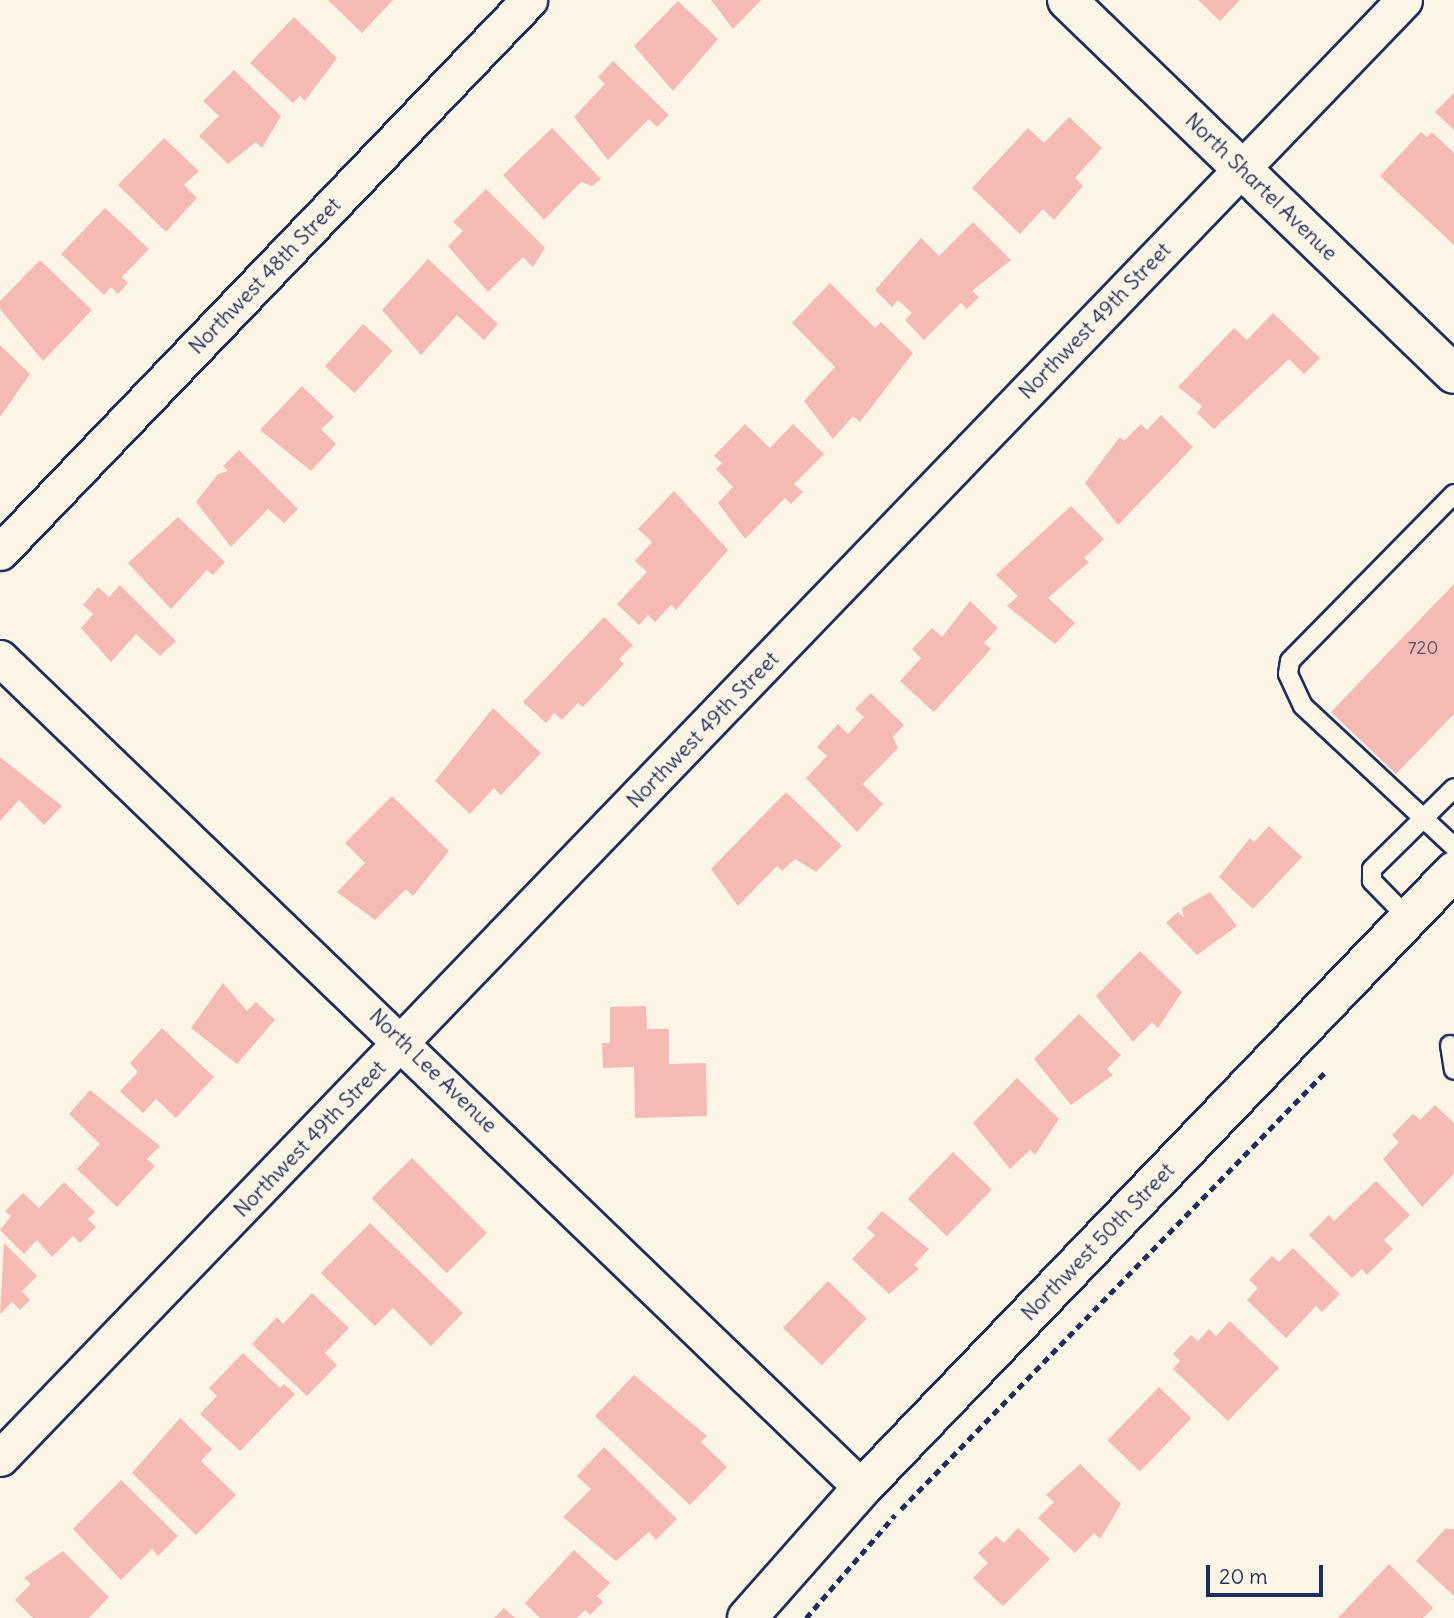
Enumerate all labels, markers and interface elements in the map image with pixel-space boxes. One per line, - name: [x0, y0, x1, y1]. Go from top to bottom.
- street label: North Shartel Avenue: [1180, 108, 1342, 266]
- street label: Northwest 48th Street: [184, 193, 346, 359]
- street label: Northwest 49th Street: [1014, 238, 1176, 404]
- house number: 720: [1408, 637, 1438, 659]
- street label: Northwest 49th Street: [622, 647, 784, 813]
- street label: North Lee Avenue: [364, 1004, 502, 1138]
- street label: Northwest 49th Street: [229, 1056, 391, 1222]
- street label: Northwest 50th Street: [1016, 1158, 1180, 1326]
- scale bar: [1209, 1552, 1326, 1596]
- text: 20 m: [1219, 1563, 1268, 1590]

